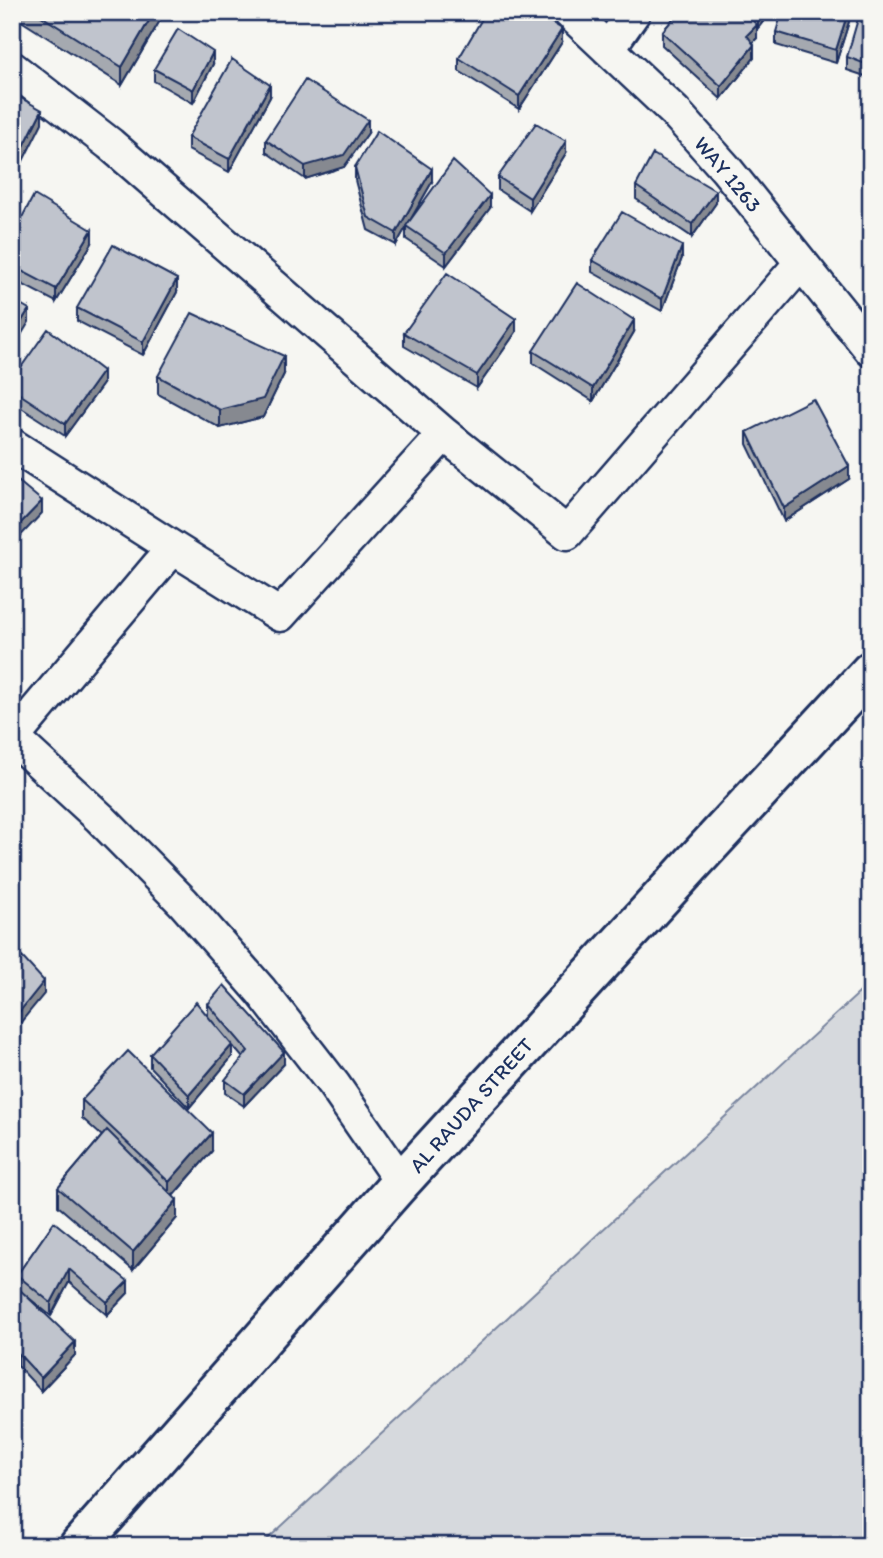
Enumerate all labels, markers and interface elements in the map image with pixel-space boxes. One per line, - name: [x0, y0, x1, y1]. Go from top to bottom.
- street label: WAY 1263: [689, 131, 767, 217]
- street label: AL RAUDA STREET: [404, 1032, 538, 1178]

